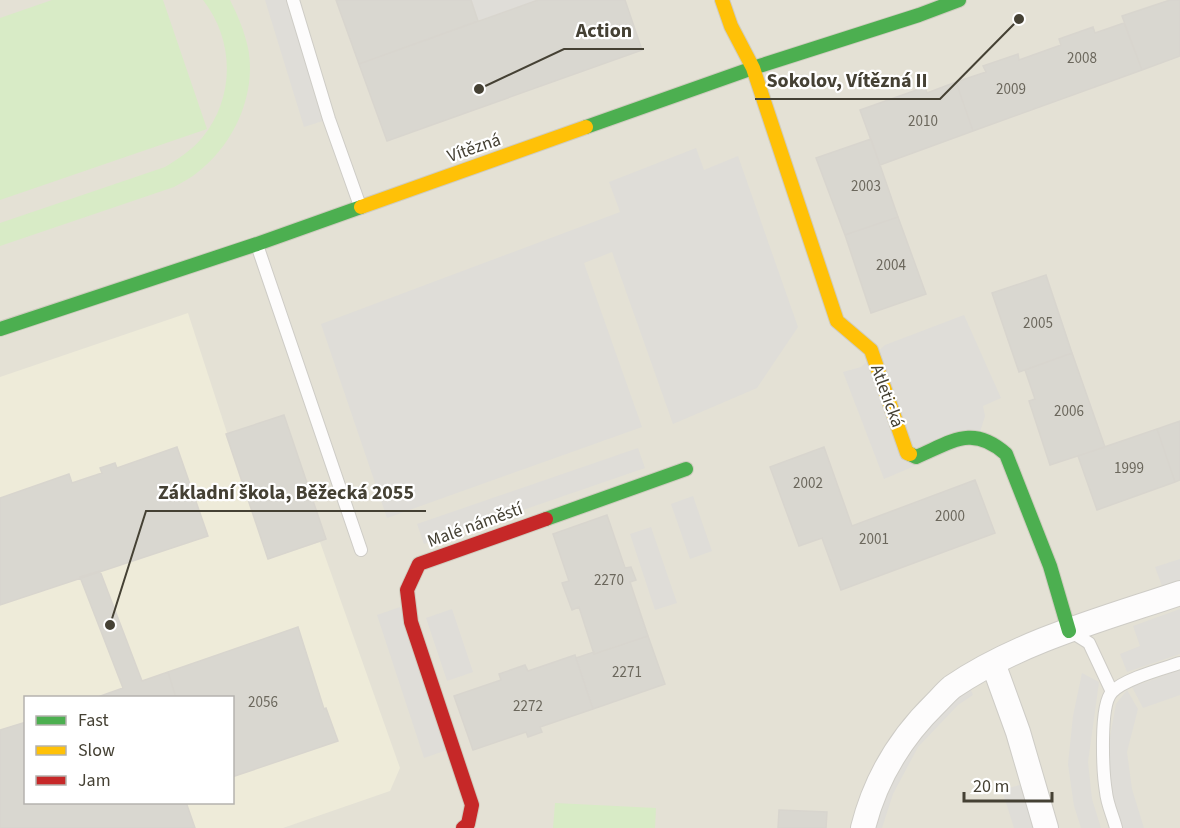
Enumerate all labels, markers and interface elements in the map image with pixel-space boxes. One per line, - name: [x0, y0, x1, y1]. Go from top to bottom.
- callout: Action: [564, 11, 644, 49]
- text: Action: [575, 17, 632, 45]
- house number: 2008: [1067, 48, 1097, 69]
- callout: Sokolov, Vítězná II: [755, 61, 940, 99]
- text: Sokolov, Vítězná II: [766, 67, 928, 95]
- house number: 2009: [996, 79, 1026, 100]
- house number: 2010: [908, 111, 938, 132]
- street label: Vítězná: [444, 127, 504, 169]
- house number: 2003: [851, 176, 881, 197]
- house number: 2004: [876, 255, 906, 276]
- house number: 2005: [1023, 313, 1053, 334]
- street label: Atletická: [864, 361, 910, 431]
- house number: 2006: [1054, 401, 1084, 422]
- house number: 1999: [1114, 458, 1144, 479]
- callout: Základní škola, Běžecká 2055: [146, 473, 426, 511]
- house number: 2002: [793, 473, 823, 494]
- text: Základní škola, Běžecká 2055: [158, 479, 414, 507]
- street label: Malé náměstí: [424, 496, 527, 554]
- house number: 2000: [935, 506, 965, 527]
- house number: 2001: [859, 529, 889, 550]
- house number: 2270: [594, 570, 624, 591]
- house number: 2271: [612, 662, 642, 683]
- house number: 2056: [248, 692, 278, 713]
- legend: [24, 696, 234, 804]
- house number: 2272: [513, 696, 543, 717]
- text: Fast: [78, 708, 109, 733]
- text: Slow: [78, 738, 115, 763]
- scale bar: [964, 765, 1052, 803]
- text: Jam: [78, 768, 111, 793]
- text: 20 m: [973, 774, 1009, 799]

